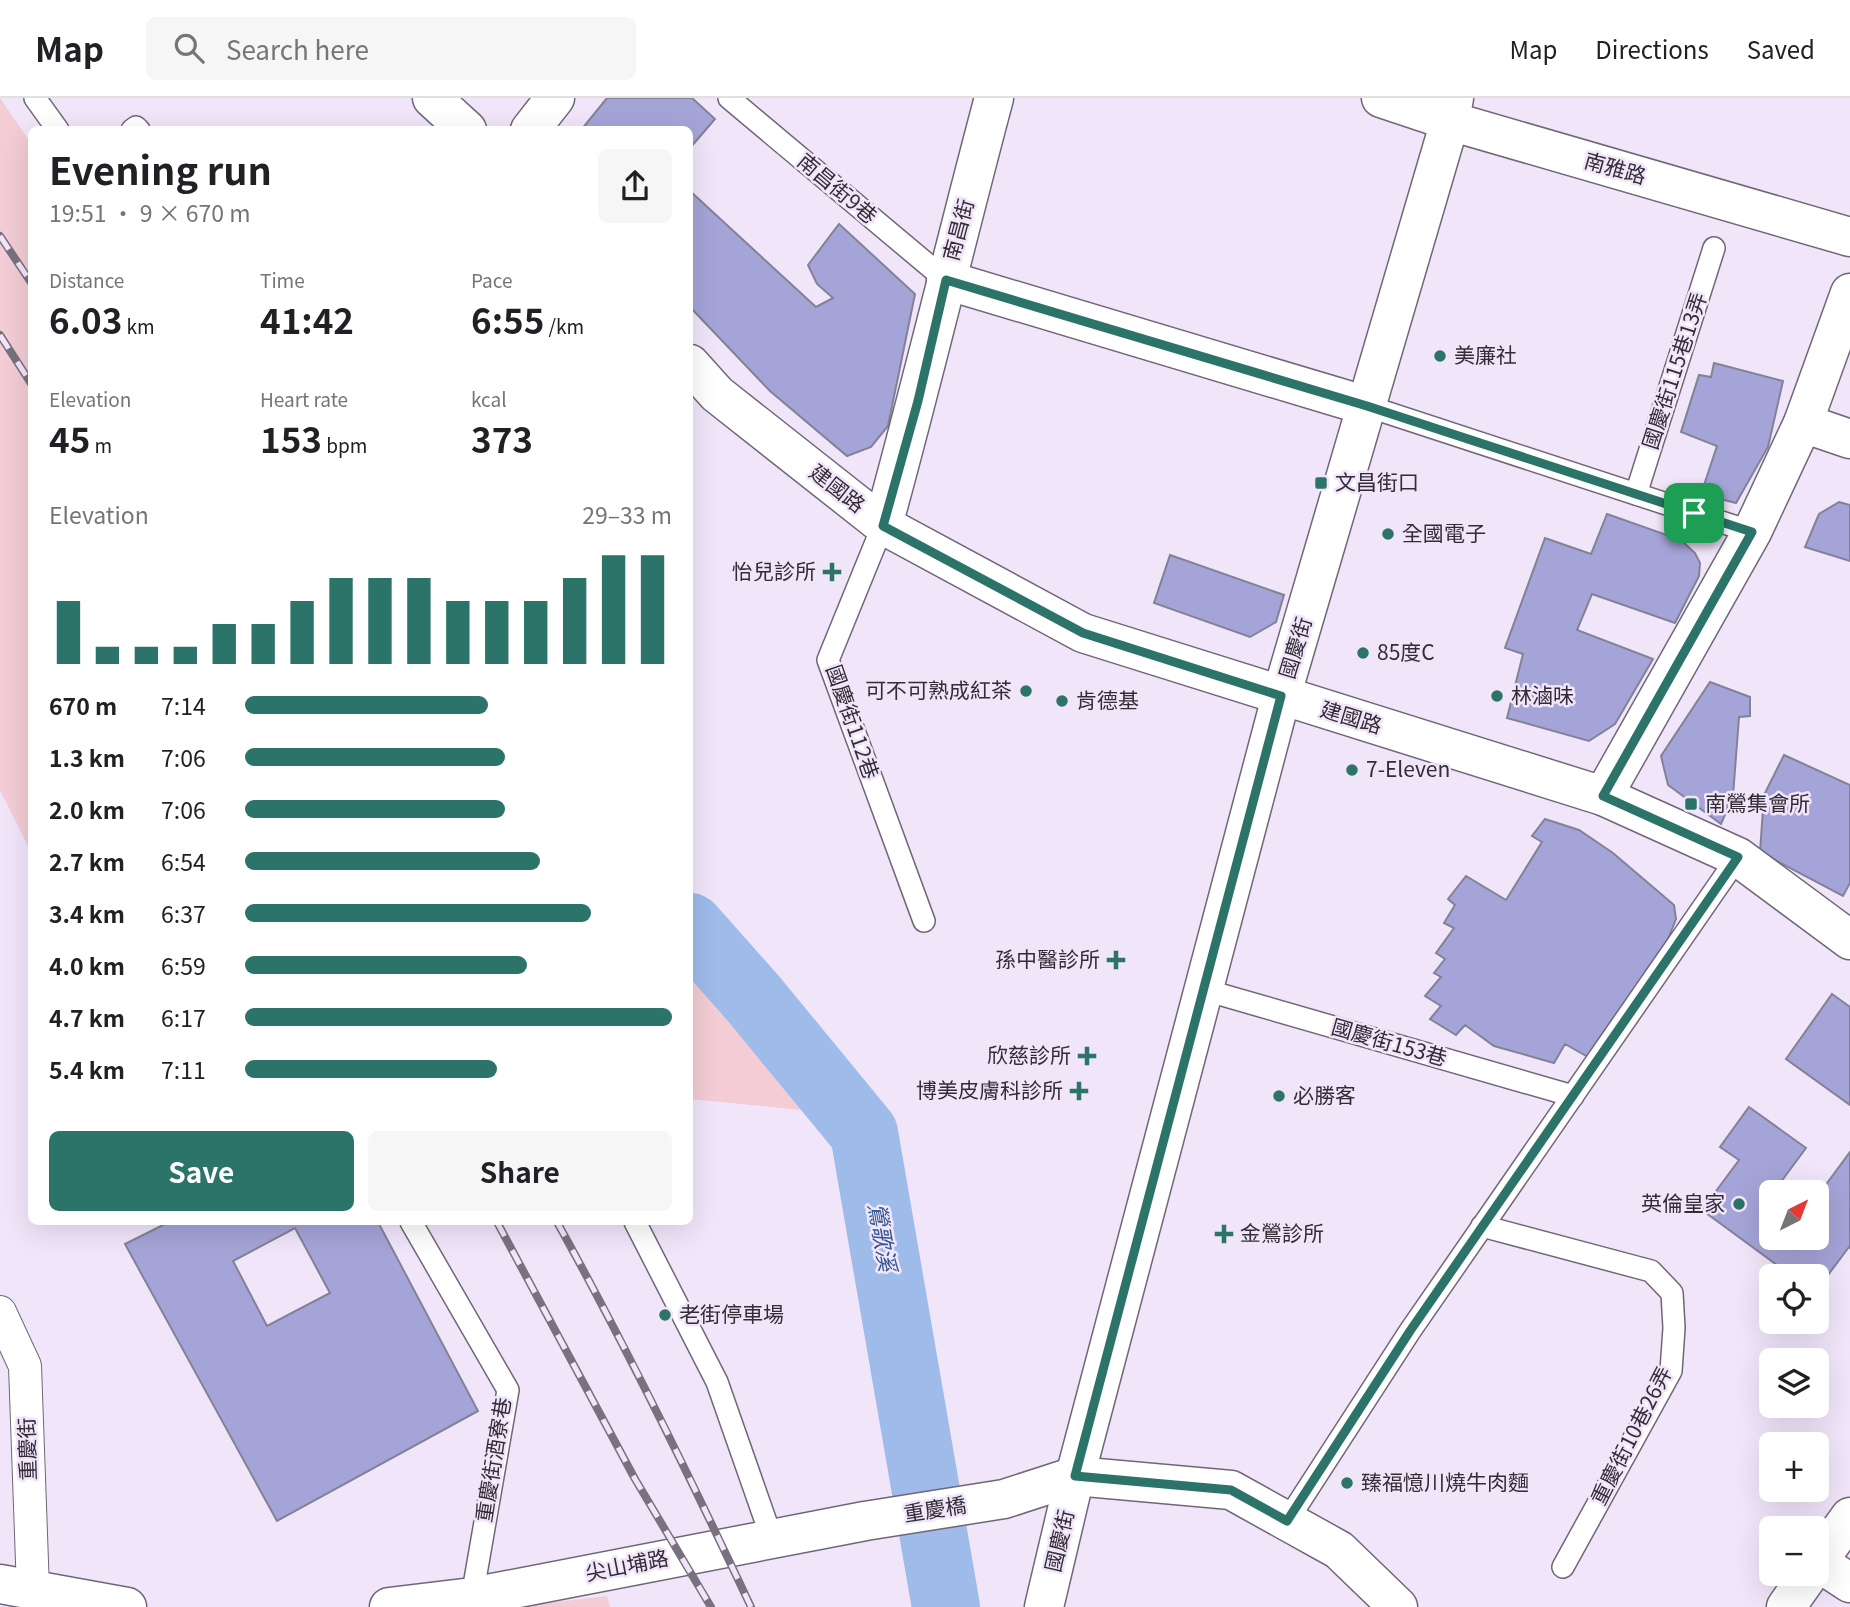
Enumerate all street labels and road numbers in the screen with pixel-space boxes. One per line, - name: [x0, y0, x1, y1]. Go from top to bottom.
- street label: 南雅路: [1581, 144, 1650, 190]
- street label: 南昌街9巷: [792, 145, 885, 230]
- street label: 南昌街: [934, 195, 980, 264]
- street label: 國慶街115巷13弄: [1634, 288, 1713, 453]
- street label: 建國路: [804, 456, 872, 519]
- street label: 國慶街: [1271, 613, 1318, 682]
- street label: 國慶街112巷: [820, 660, 887, 782]
- street label: 建國路: [1317, 693, 1386, 740]
- street label: 國慶街153巷: [1328, 1010, 1451, 1072]
- street label: 重慶街10巷26弄: [1582, 1361, 1678, 1509]
- street label: 重慶街酒寮巷: [467, 1395, 517, 1524]
- street label: 重慶街: [10, 1417, 42, 1481]
- street label: 重慶橋: [901, 1488, 968, 1528]
- street label: 國慶街: [1036, 1506, 1080, 1575]
- street label: 尖山埔路: [583, 1541, 671, 1587]

